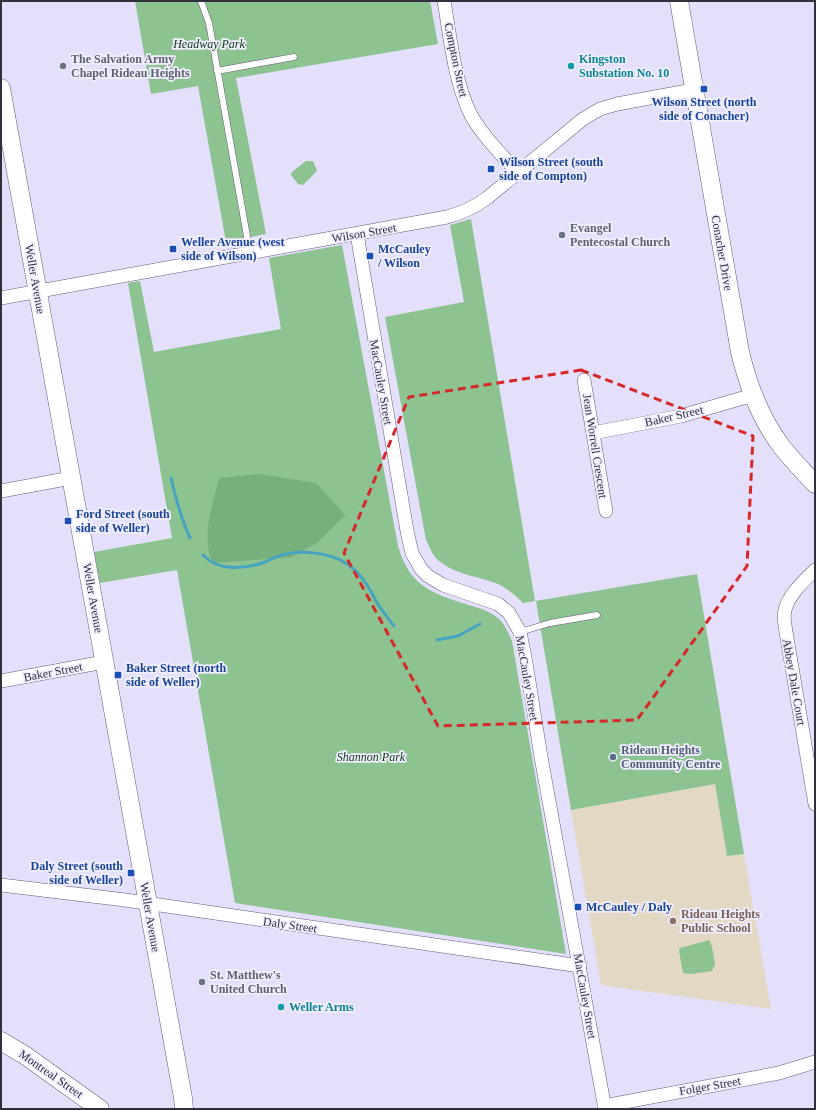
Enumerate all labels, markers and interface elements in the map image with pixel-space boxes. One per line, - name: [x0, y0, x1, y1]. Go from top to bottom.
- street label: Compton Street: [441, 22, 471, 99]
- park label: Headway Park: [172, 37, 245, 51]
- place label: The Salvation Army Chapel Rideau Heights: [71, 52, 190, 80]
- place label: Kingston Substation No. 10: [579, 52, 669, 80]
- marker: The Salvation Army Chapel Rideau Heights: [58, 61, 68, 71]
- marker: Kingston Substation No. 10: [566, 61, 576, 71]
- marker: Wilson Street (north side of Conacher): [699, 84, 709, 94]
- place label: Wilson Street (north side of Conacher): [652, 95, 757, 123]
- place label: Wilson Street (south side of Compton): [499, 155, 604, 183]
- marker: Wilson Street (south side of Compton): [486, 164, 496, 174]
- street label: Conacher Drive: [708, 214, 736, 292]
- street label: Wilson Street: [331, 220, 398, 246]
- place label: Evangel Pentecostal Church: [570, 221, 670, 249]
- marker: Evangel Pentecostal Church: [557, 230, 567, 240]
- place label: Weller Avenue (west side of Wilson): [181, 235, 285, 263]
- place label: McCauley / Wilson: [377, 242, 431, 270]
- street label: Weller Avenue: [22, 243, 48, 315]
- marker: Weller Avenue (west side of Wilson): [168, 244, 178, 254]
- marker: McCauley / Wilson: [365, 251, 375, 261]
- street label: MacCauley Street: [367, 338, 396, 426]
- street label: Jean Worrell Crescent: [580, 393, 610, 500]
- street label: Baker Street: [643, 402, 705, 430]
- place label: Ford Street (south side of Weller): [76, 507, 170, 535]
- marker: Ford Street (south side of Weller): [63, 516, 73, 526]
- street label: Weller Avenue: [80, 562, 106, 634]
- street label: MacCauley Street: [513, 634, 542, 722]
- street label: Abbey Dale Court: [779, 637, 809, 727]
- street label: Baker Street: [22, 659, 84, 685]
- place label: Baker Street (north side of Weller): [126, 661, 227, 689]
- marker: Baker Street (north side of Weller): [113, 670, 123, 680]
- place label: Rideau Heights Community Centre: [621, 743, 721, 771]
- park label: Shannon Park: [337, 750, 406, 764]
- marker: Rideau Heights Community Centre: [608, 752, 618, 762]
- place label: Daly Street (south side of Weller): [31, 859, 123, 887]
- marker: Daly Street (south side of Weller): [126, 868, 136, 878]
- street label: Weller Avenue: [137, 881, 163, 953]
- place label: McCauley / Daly: [586, 900, 672, 914]
- marker: McCauley / Daly: [573, 902, 583, 912]
- place label: Rideau Heights Public School: [681, 907, 760, 935]
- street label: Daly Street: [262, 914, 319, 936]
- marker: Rideau Heights Public School: [668, 916, 678, 926]
- street label: MacCauley Street: [571, 952, 600, 1040]
- place label: St. Matthew's United Church: [210, 968, 287, 996]
- marker: St. Matthew's United Church: [197, 977, 207, 987]
- place label: Weller Arms: [289, 1000, 354, 1014]
- marker: Weller Arms: [276, 1002, 286, 1012]
- street label: Montreal Street: [16, 1047, 86, 1102]
- street label: Folger Street: [678, 1074, 743, 1098]

